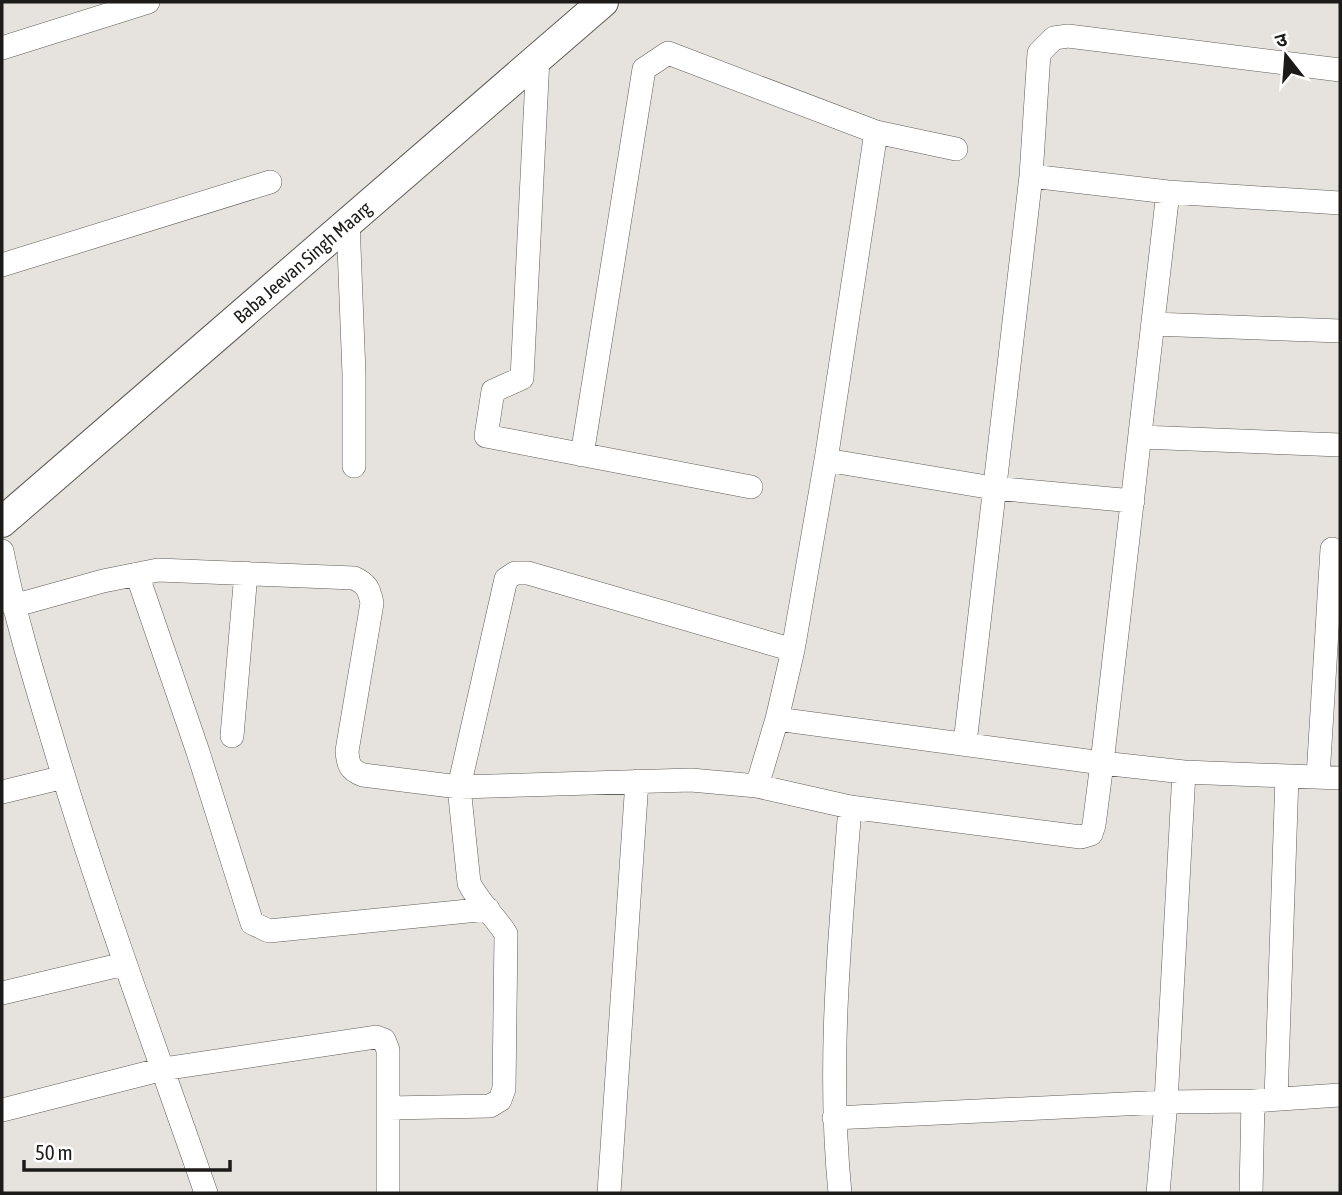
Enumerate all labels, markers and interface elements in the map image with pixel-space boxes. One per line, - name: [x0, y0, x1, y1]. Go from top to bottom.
- north arrow: [1251, 21, 1321, 91]
- text: उ: [1272, 27, 1290, 52]
- street label: Baba Jeevan Singh Maarg: [229, 196, 376, 328]
- scale bar: [24, 1128, 231, 1172]
- text: 50 m: [35, 1140, 73, 1164]

